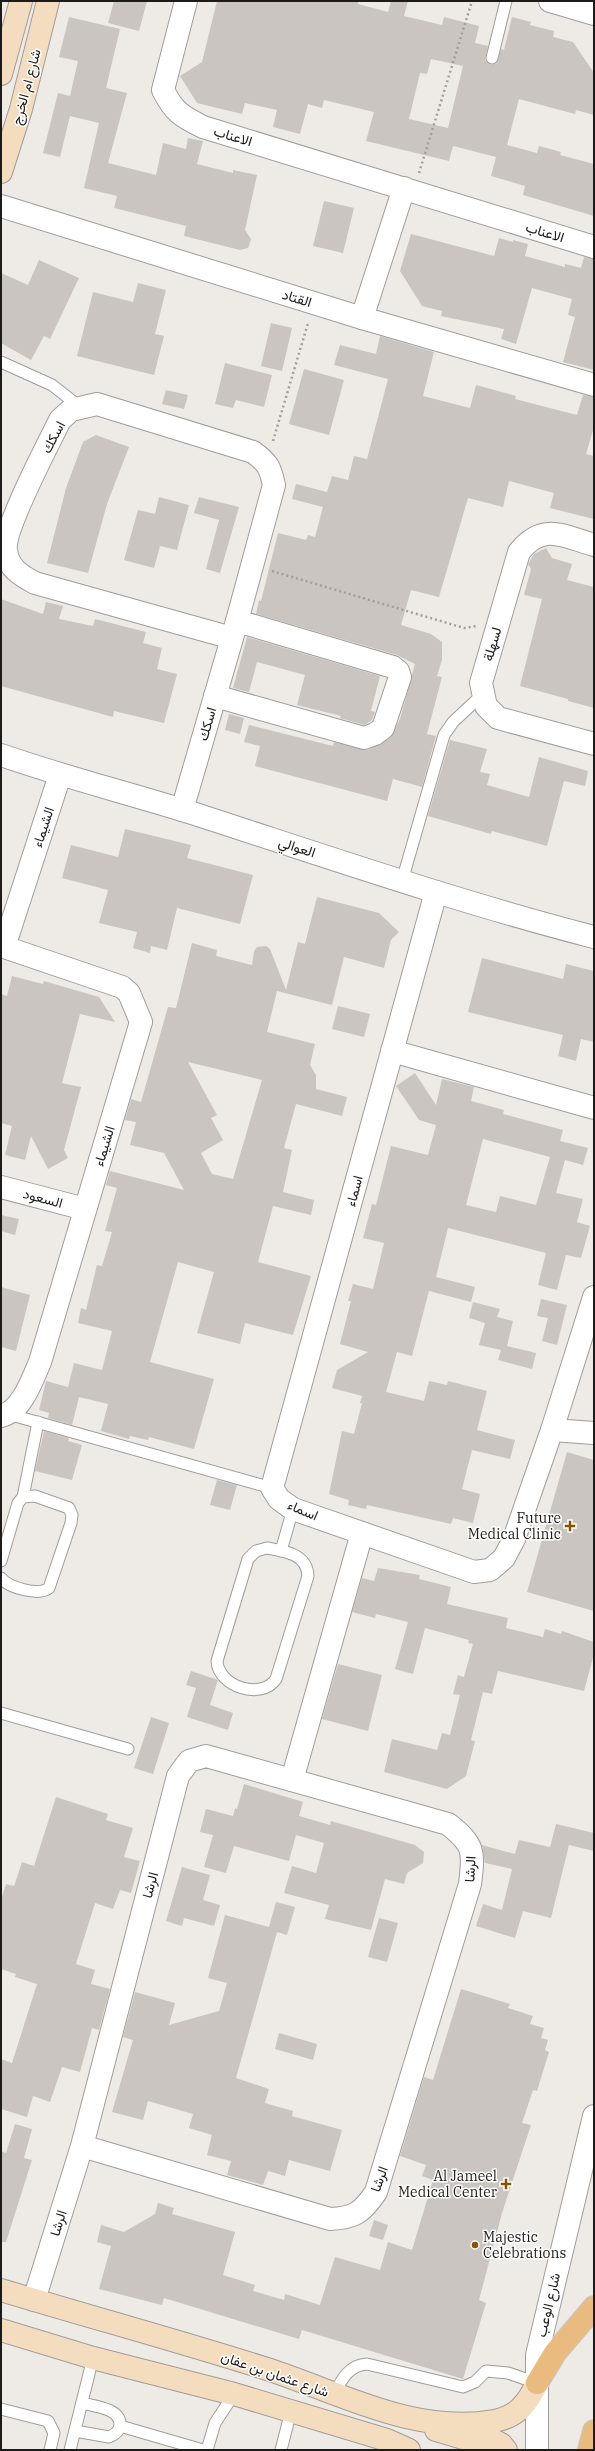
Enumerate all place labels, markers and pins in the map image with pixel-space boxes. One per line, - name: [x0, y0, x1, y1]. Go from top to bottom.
- place label: Future Medical Clinic: [468, 1509, 561, 1543]
- marker: Future Medical Clinic: [564, 1520, 576, 1532]
- place label: Al Jameel Medical Center: [398, 2167, 498, 2201]
- marker: Al Jameel Medical Center: [500, 2178, 512, 2190]
- place label: Majestic Celebrations: [483, 2228, 566, 2262]
- marker: Majestic Celebrations: [470, 2240, 480, 2250]

